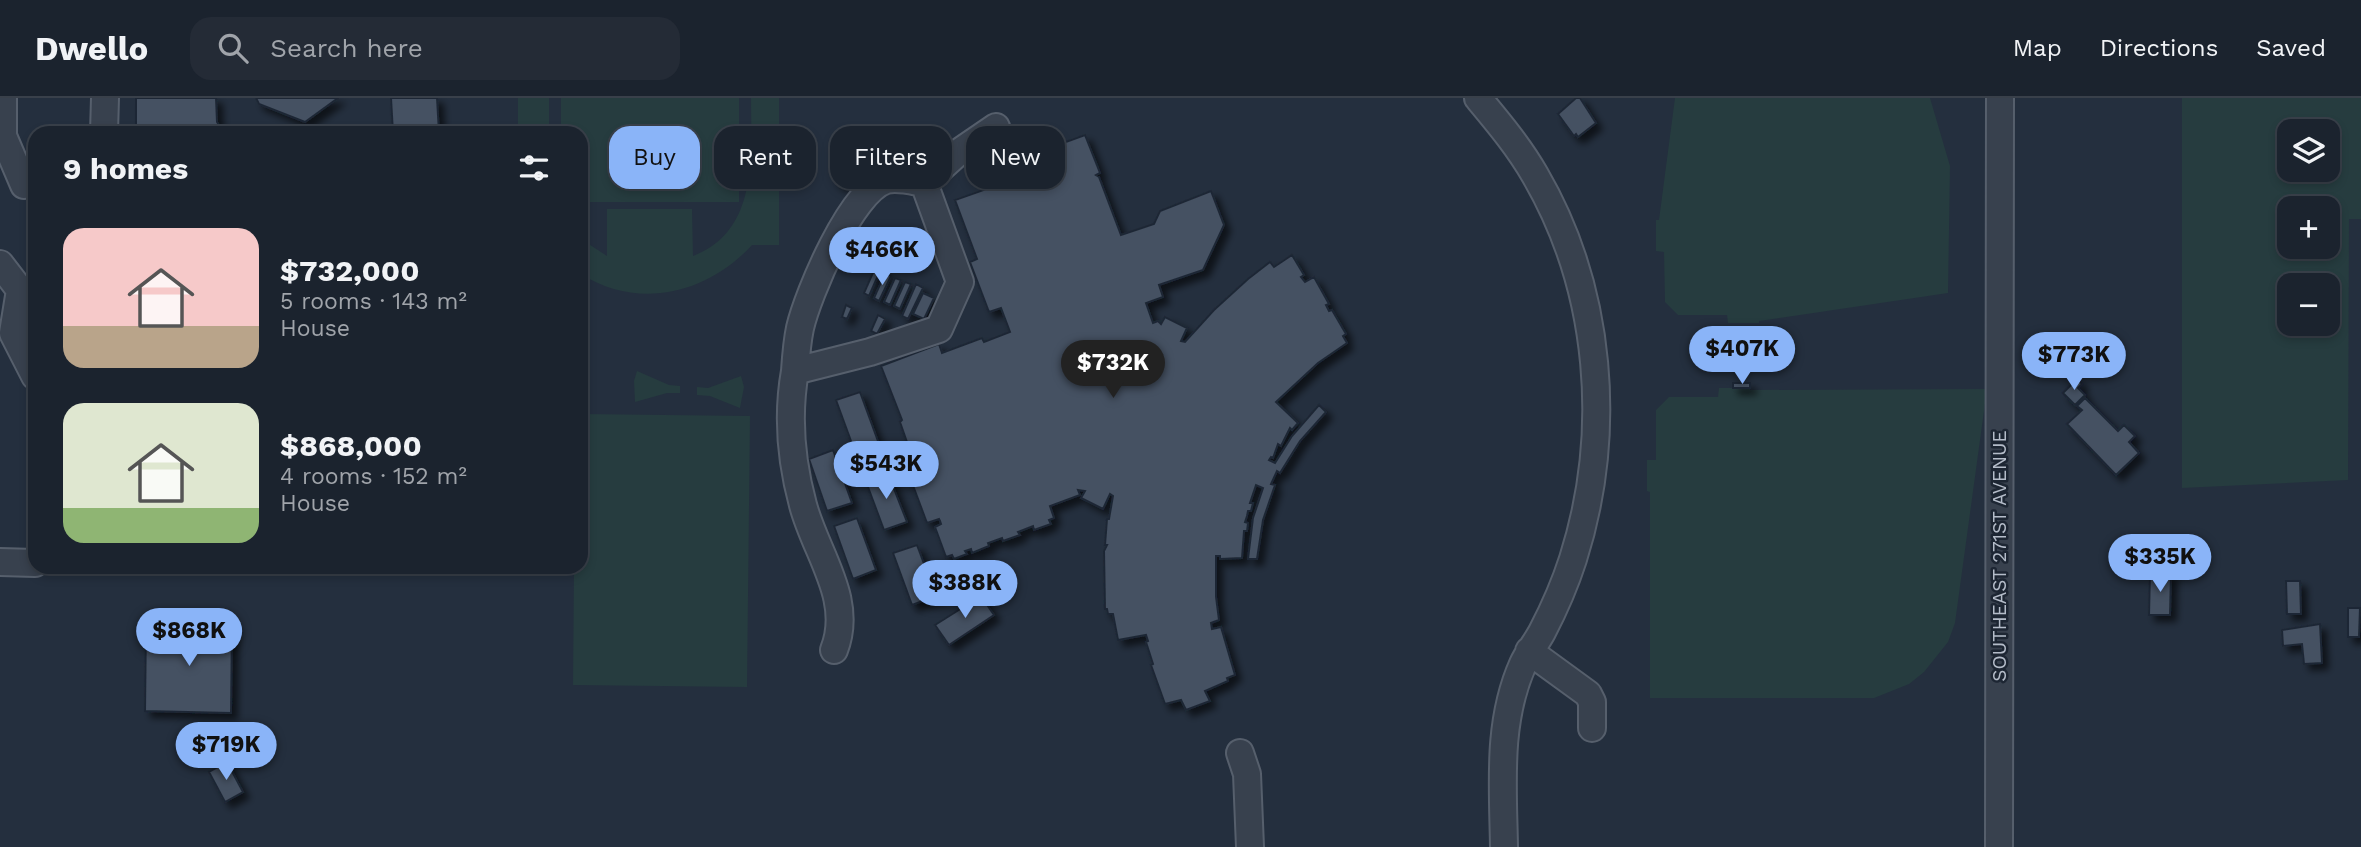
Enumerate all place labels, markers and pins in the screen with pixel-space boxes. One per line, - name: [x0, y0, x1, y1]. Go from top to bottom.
- pin: $466K: [833, 228, 931, 287]
- pin: $407K: [1693, 327, 1791, 386]
- pin: $773K: [2025, 332, 2123, 392]
- pin: $732K: [1064, 341, 1162, 400]
- pin: $543K: [837, 442, 935, 501]
- pin: $335K: [2111, 534, 2209, 594]
- pin: $388K: [916, 560, 1014, 620]
- pin: $868K: [140, 608, 238, 668]
- pin: $719K: [177, 722, 275, 782]

